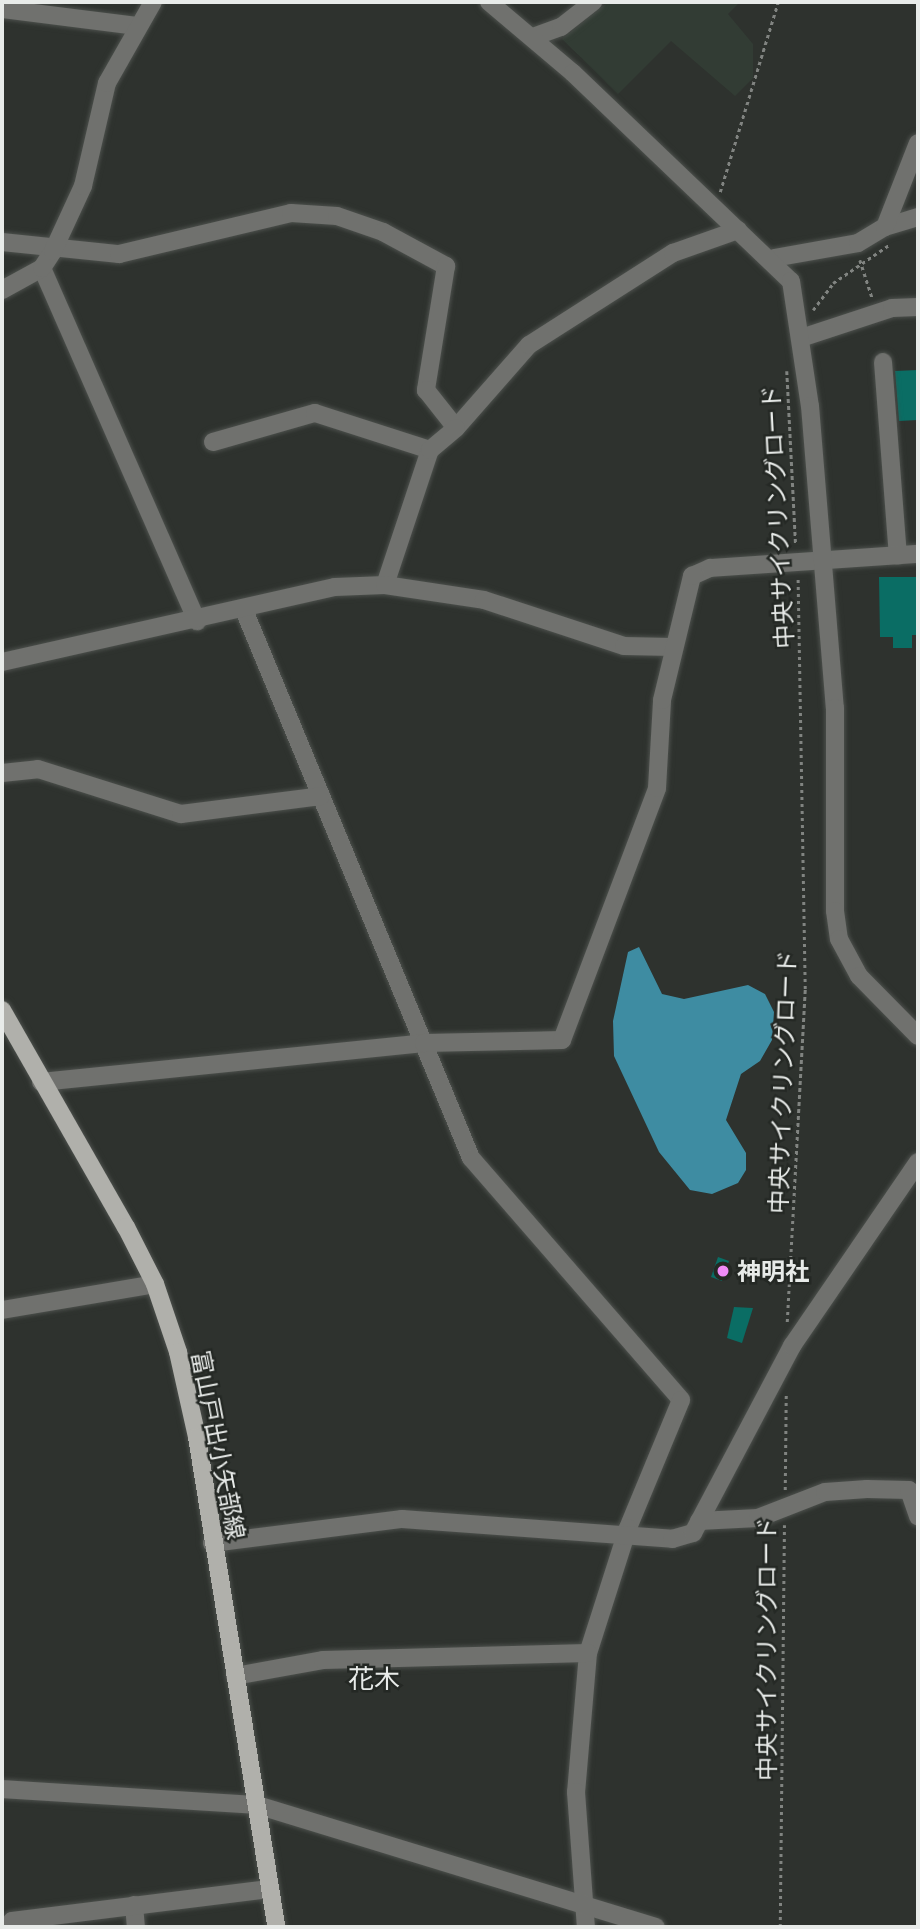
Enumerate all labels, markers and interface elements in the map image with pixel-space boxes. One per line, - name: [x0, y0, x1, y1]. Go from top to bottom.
- street label: 中央サイクリングロード: [756, 384, 798, 650]
- street label: 中央サイクリングロード: [763, 950, 801, 1214]
- place label: 神明社: [737, 1257, 809, 1285]
- marker: 神明社: [715, 1263, 731, 1279]
- street label: 富山戸出小矢部線: [187, 1348, 251, 1542]
- street label: 中央サイクリングロード: [752, 1517, 780, 1781]
- district label: 花木: [348, 1662, 400, 1694]

